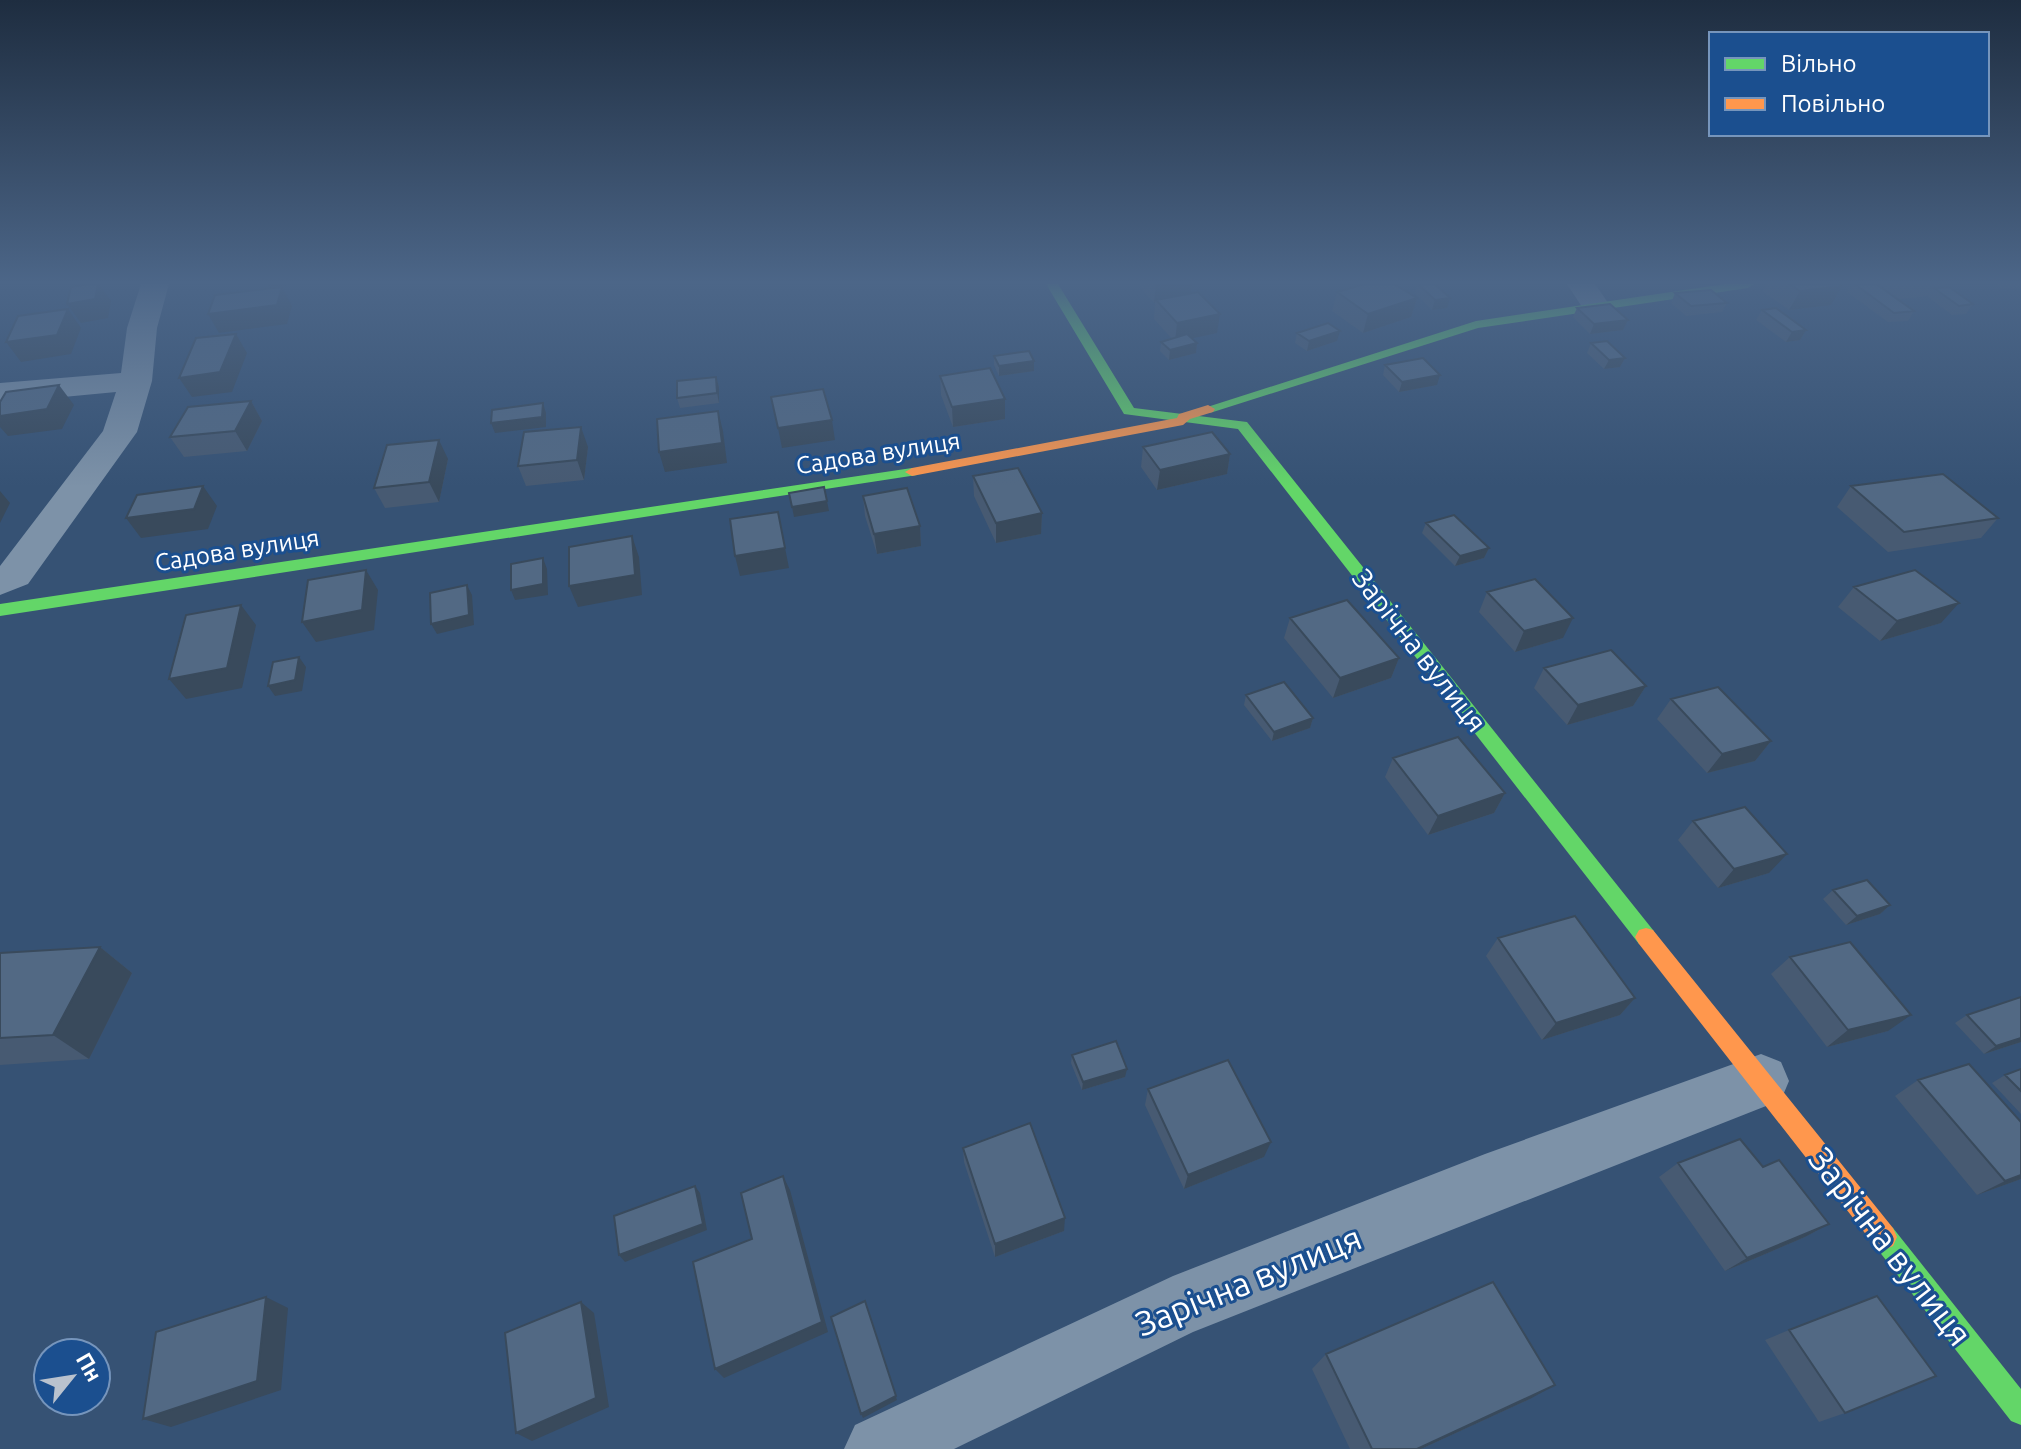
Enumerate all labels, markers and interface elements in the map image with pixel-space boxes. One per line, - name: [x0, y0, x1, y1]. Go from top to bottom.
- legend: [1709, 32, 1989, 136]
- text: Вільно: [1781, 50, 1857, 77]
- text: Повільно: [1781, 90, 1885, 117]
- street label: Садова вулиця: [794, 427, 962, 479]
- street label: Садова вулиця: [153, 524, 321, 576]
- street label: Зарічна вулиця: [1347, 562, 1493, 738]
- street label: Зарічна вулиця: [1802, 1140, 1980, 1352]
- street label: Зарічна вулиця: [1129, 1217, 1367, 1343]
- north arrow: [32, 1337, 112, 1417]
- text: Пн: [72, 1348, 108, 1385]

